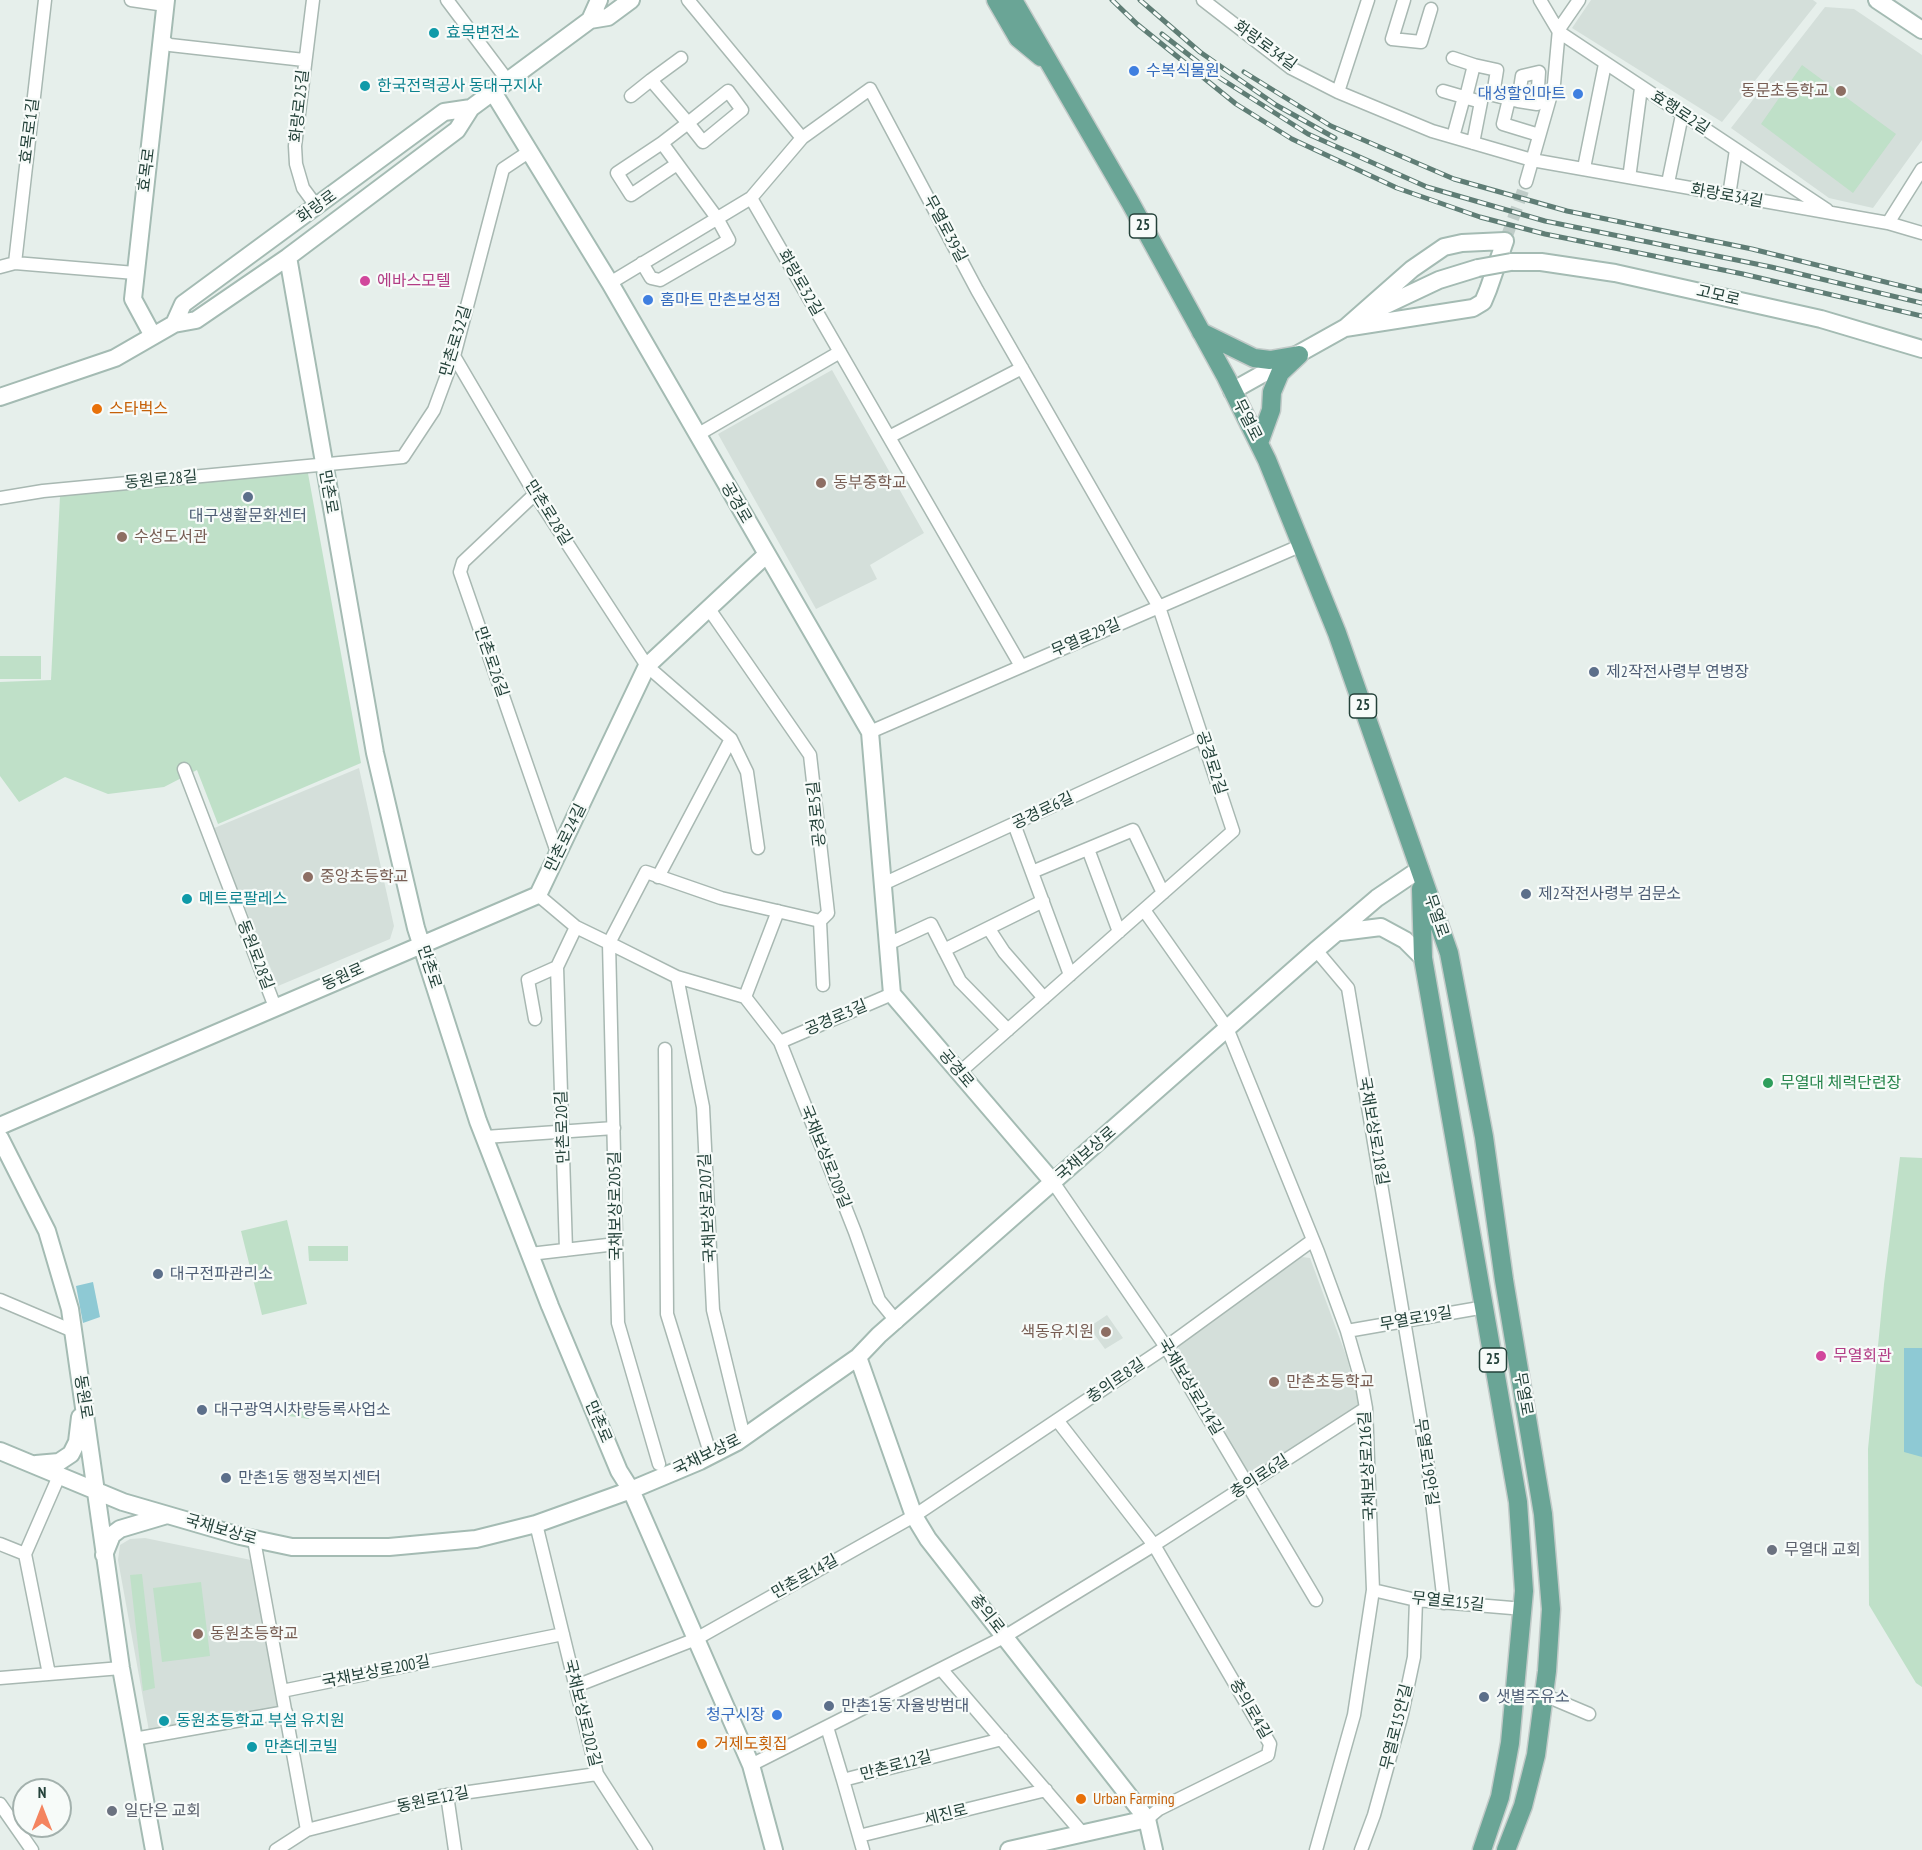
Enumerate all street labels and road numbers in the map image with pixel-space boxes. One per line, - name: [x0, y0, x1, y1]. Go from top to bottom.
- street label: 화랑로34길: [1230, 17, 1300, 75]
- street label: 화랑로25길: [287, 69, 313, 143]
- street label: 효행로2길: [1647, 87, 1713, 139]
- street label: 효목로1길: [16, 97, 44, 165]
- street label: 효목로: [135, 147, 159, 193]
- street label: 화랑로34길: [1689, 180, 1765, 212]
- street label: 화랑로: [293, 186, 341, 228]
- street label: 무열로39길: [919, 192, 971, 266]
- road number: 25: [1130, 214, 1156, 238]
- street label: 화랑로32길: [773, 246, 827, 320]
- street label: 고모로: [1694, 282, 1742, 310]
- street label: 만촌로32길: [436, 303, 476, 379]
- street label: 무열로: [1228, 396, 1266, 444]
- street label: 동원로28길: [124, 467, 198, 493]
- street label: 만촌로: [315, 469, 341, 515]
- street label: 만촌로28길: [520, 477, 576, 549]
- street label: 공경로: [717, 479, 755, 527]
- street label: 무열로29길: [1049, 615, 1123, 661]
- street label: 만촌로26길: [470, 624, 512, 700]
- road number: 25: [1350, 694, 1376, 718]
- street label: 공경로2길: [1192, 729, 1230, 797]
- street label: 공경로5길: [804, 780, 830, 848]
- street label: 공경로6길: [1009, 788, 1077, 834]
- street label: 만촌로24길: [541, 801, 591, 875]
- street label: 무열로: [1420, 892, 1452, 940]
- street label: 동원로28길: [233, 917, 277, 993]
- street label: 만촌로: [413, 943, 445, 991]
- street label: 동원로: [319, 959, 367, 995]
- street label: 공경로3길: [802, 996, 870, 1040]
- street label: 공경로: [934, 1046, 978, 1092]
- street label: 국채보상로218길: [1354, 1075, 1392, 1187]
- street label: 만촌로20길: [552, 1090, 574, 1164]
- street label: 국채보상로209길: [796, 1102, 854, 1212]
- street label: 국채보상로: [1052, 1123, 1120, 1185]
- street label: 국채보상로205길: [605, 1151, 627, 1261]
- street label: 국채보상로207길: [696, 1153, 720, 1263]
- street label: 무열로19길: [1378, 1303, 1454, 1335]
- street label: 국채보상로214길: [1153, 1335, 1227, 1439]
- road number: 25: [1480, 1348, 1506, 1372]
- street label: 충의로8길: [1083, 1355, 1149, 1407]
- street label: 무열로: [1510, 1371, 1536, 1417]
- street label: 동원로: [70, 1374, 96, 1420]
- street label: 만촌로: [581, 1398, 615, 1446]
- street label: 국채보상로216길: [1356, 1411, 1380, 1521]
- street label: 무열로19안길: [1410, 1417, 1442, 1507]
- street label: 국채보상로: [670, 1430, 744, 1480]
- street label: 충의로6길: [1227, 1451, 1293, 1503]
- street label: 국채보상로: [183, 1511, 259, 1549]
- street label: 만촌로14길: [768, 1551, 842, 1603]
- street label: 무열로15길: [1411, 1589, 1485, 1615]
- street label: 충의로: [966, 1591, 1008, 1637]
- street label: 국채보상로200길: [320, 1652, 432, 1692]
- street label: 국채보상로202길: [559, 1657, 605, 1769]
- street label: 충의로4길: [1225, 1676, 1275, 1742]
- street label: 무열로15안길: [1377, 1682, 1417, 1772]
- street label: 만촌로12길: [858, 1747, 934, 1785]
- street label: 동원로12길: [395, 1783, 471, 1817]
- street label: 세진로: [922, 1800, 970, 1830]

